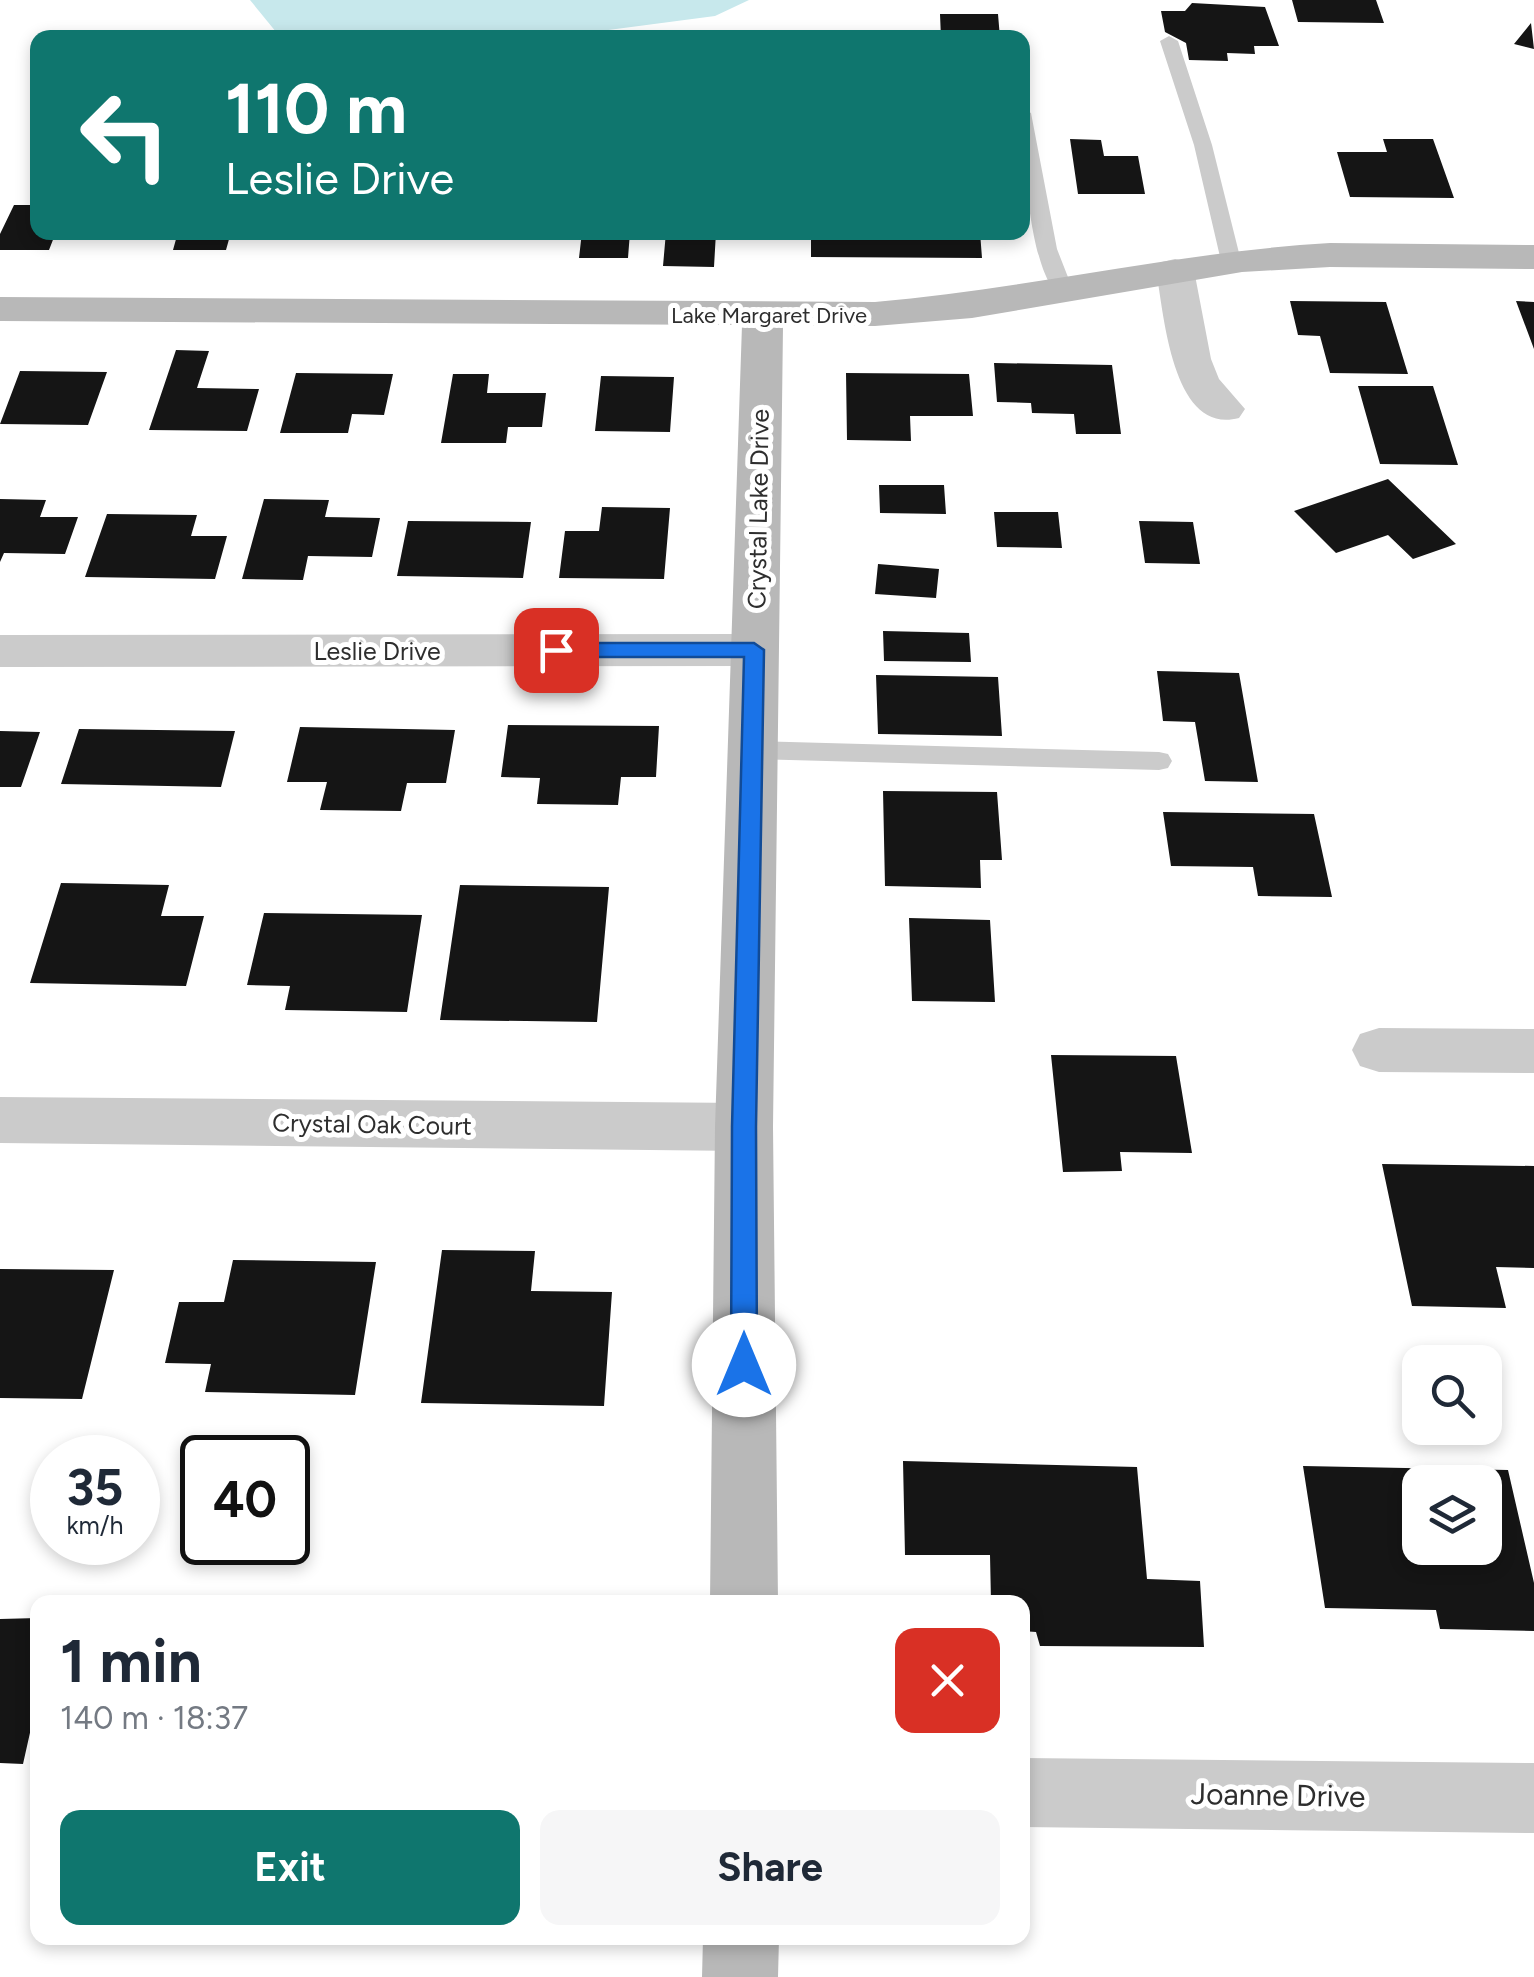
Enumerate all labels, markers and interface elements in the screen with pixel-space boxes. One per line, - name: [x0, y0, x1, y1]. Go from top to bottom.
- text: 110 m: [225, 66, 407, 151]
- icon: left: [60, 70, 190, 200]
- text: Leslie Drive: [225, 151, 454, 205]
- street label: Lake Margaret Drive: [671, 302, 867, 329]
- street label: Crystal Lake Drive: [741, 409, 775, 609]
- pin: [514, 608, 599, 693]
- icon: arrive: [529, 623, 584, 678]
- street label: Leslie Drive: [313, 636, 441, 666]
- street label: Crystal Oak Court: [272, 1107, 472, 1141]
- position arrow: [692, 1313, 796, 1417]
- map controls: [1402, 1345, 1502, 1565]
- button: search: [1402, 1345, 1502, 1445]
- speed limit sign: 40: [180, 1435, 310, 1565]
- text: 35: [67, 1457, 123, 1518]
- button: layers: [1402, 1465, 1502, 1565]
- text: km/h: [66, 1510, 124, 1540]
- text: 1 min: [60, 1625, 202, 1697]
- button: close: [895, 1628, 1000, 1733]
- text: 140 m · 18:37: [60, 1699, 248, 1737]
- street label: Joanne Drive: [1190, 1775, 1366, 1815]
- button: Exit: [60, 1810, 520, 1925]
- button: Share: [540, 1810, 1000, 1925]

